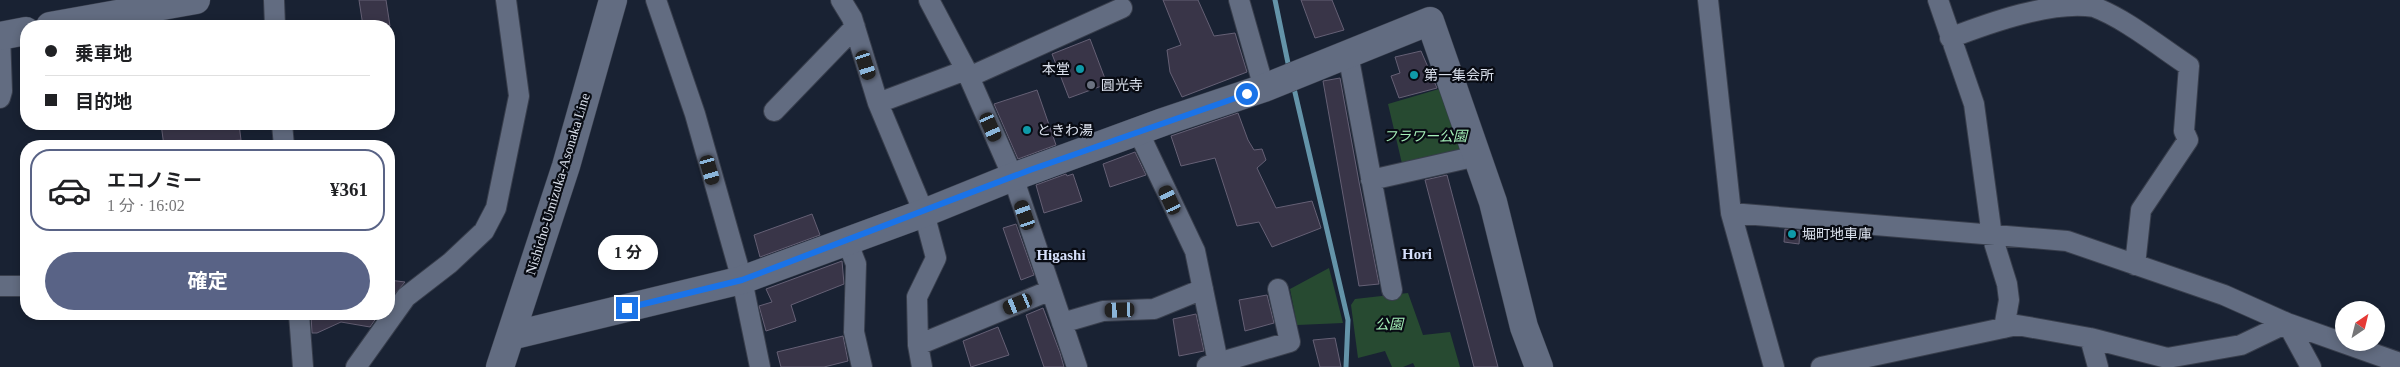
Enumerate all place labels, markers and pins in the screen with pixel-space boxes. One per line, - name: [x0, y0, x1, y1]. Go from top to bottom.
- place label: 本堂: [1042, 62, 1070, 77]
- marker: 本堂: [1074, 63, 1086, 75]
- place label: 第一集会所: [1424, 67, 1494, 83]
- marker: 第一集会所: [1408, 69, 1420, 81]
- place label: 圓光寺: [1101, 78, 1143, 93]
- marker: 圓光寺: [1085, 79, 1097, 91]
- place label: ときわ湯: [1037, 123, 1093, 138]
- marker: ときわ湯: [1021, 124, 1033, 136]
- place label: 堀町地車庫: [1802, 227, 1872, 242]
- marker: 堀町地車庫: [1786, 228, 1798, 240]

